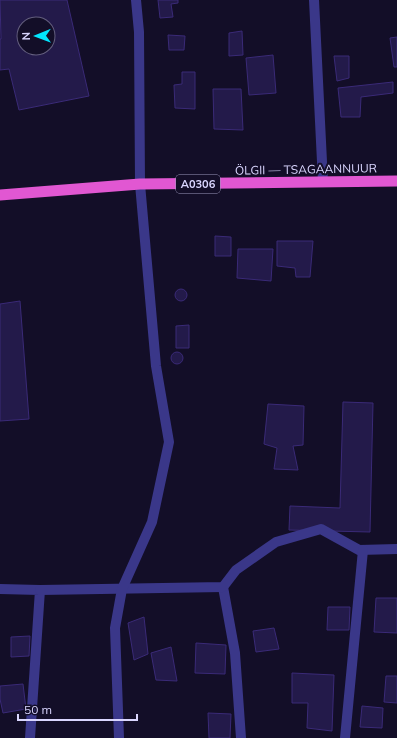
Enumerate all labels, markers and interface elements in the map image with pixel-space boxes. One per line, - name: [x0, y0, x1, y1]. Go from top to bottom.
- north arrow: [16, 16, 56, 56]
- text: N: [19, 32, 33, 40]
- street label: ÖLGII — TSAGAANNUUR: [235, 160, 377, 178]
- road number: A0306: [176, 175, 220, 193]
- scale bar: [18, 696, 137, 722]
- text: 50 m: [24, 702, 52, 717]

